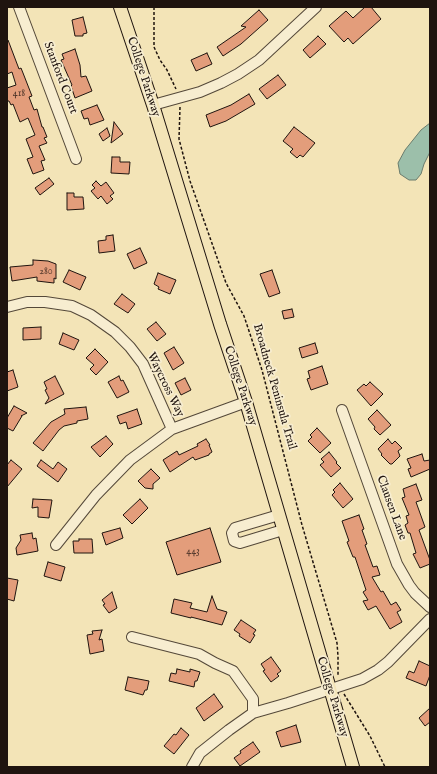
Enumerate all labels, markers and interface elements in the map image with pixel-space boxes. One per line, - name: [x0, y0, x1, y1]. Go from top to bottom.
- street label: College Parkway: [123, 35, 163, 119]
- street label: Stanford Court: [40, 40, 80, 116]
- house number: 418: [13, 88, 25, 100]
- house number: 280: [39, 266, 53, 278]
- street label: Broadneck Peninsula Trail: [249, 322, 299, 452]
- street label: College Parkway: [220, 344, 260, 428]
- street label: Waycross Way: [143, 350, 187, 420]
- street label: Clausen Lane: [373, 474, 409, 542]
- house number: 443: [186, 546, 200, 558]
- street label: College Parkway: [313, 655, 351, 739]

